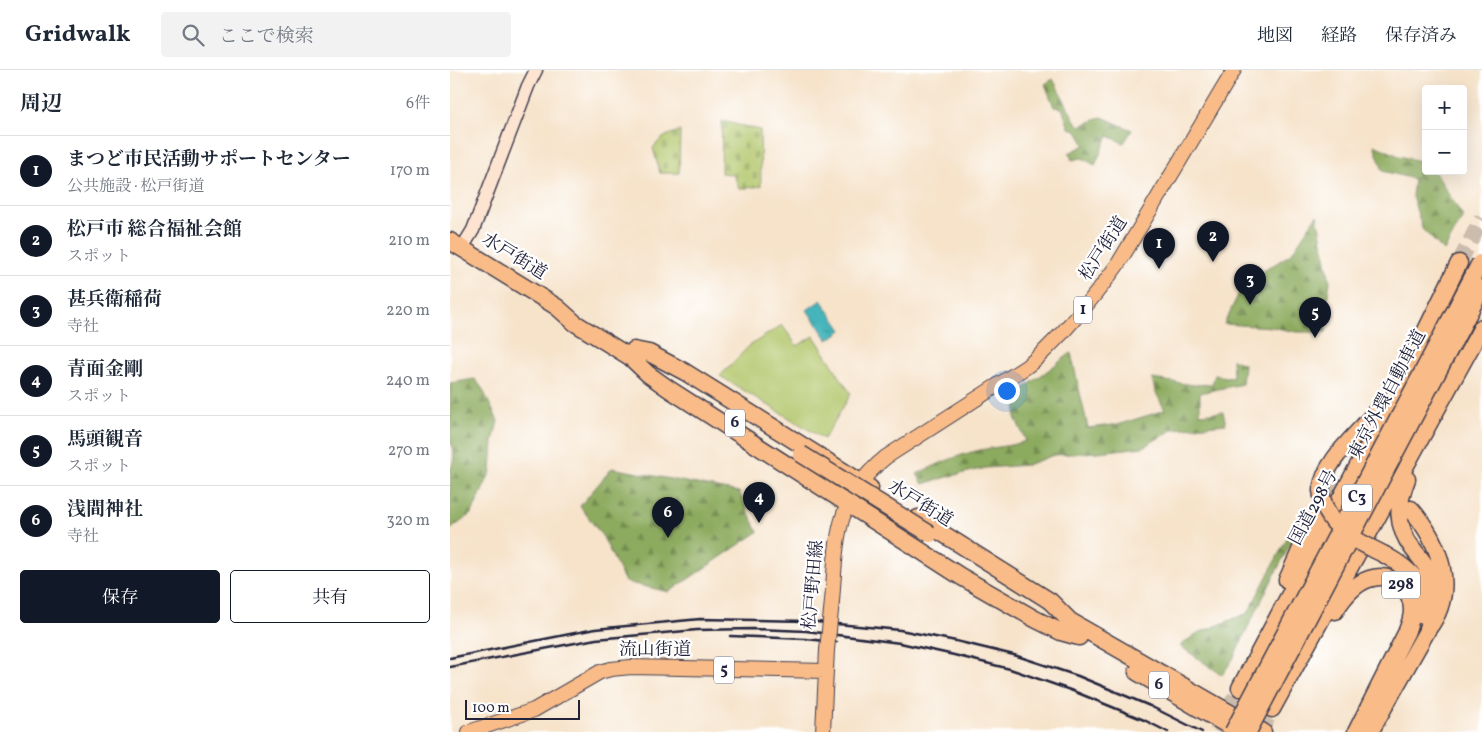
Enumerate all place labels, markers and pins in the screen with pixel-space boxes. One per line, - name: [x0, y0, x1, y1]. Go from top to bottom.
- pin: 2: [1197, 221, 1229, 262]
- pin: 1: [1143, 228, 1175, 269]
- pin: 3: [1234, 264, 1266, 305]
- pin: 5: [1299, 297, 1331, 338]
- pin: 4: [743, 482, 775, 523]
- pin: 6: [652, 497, 684, 538]

